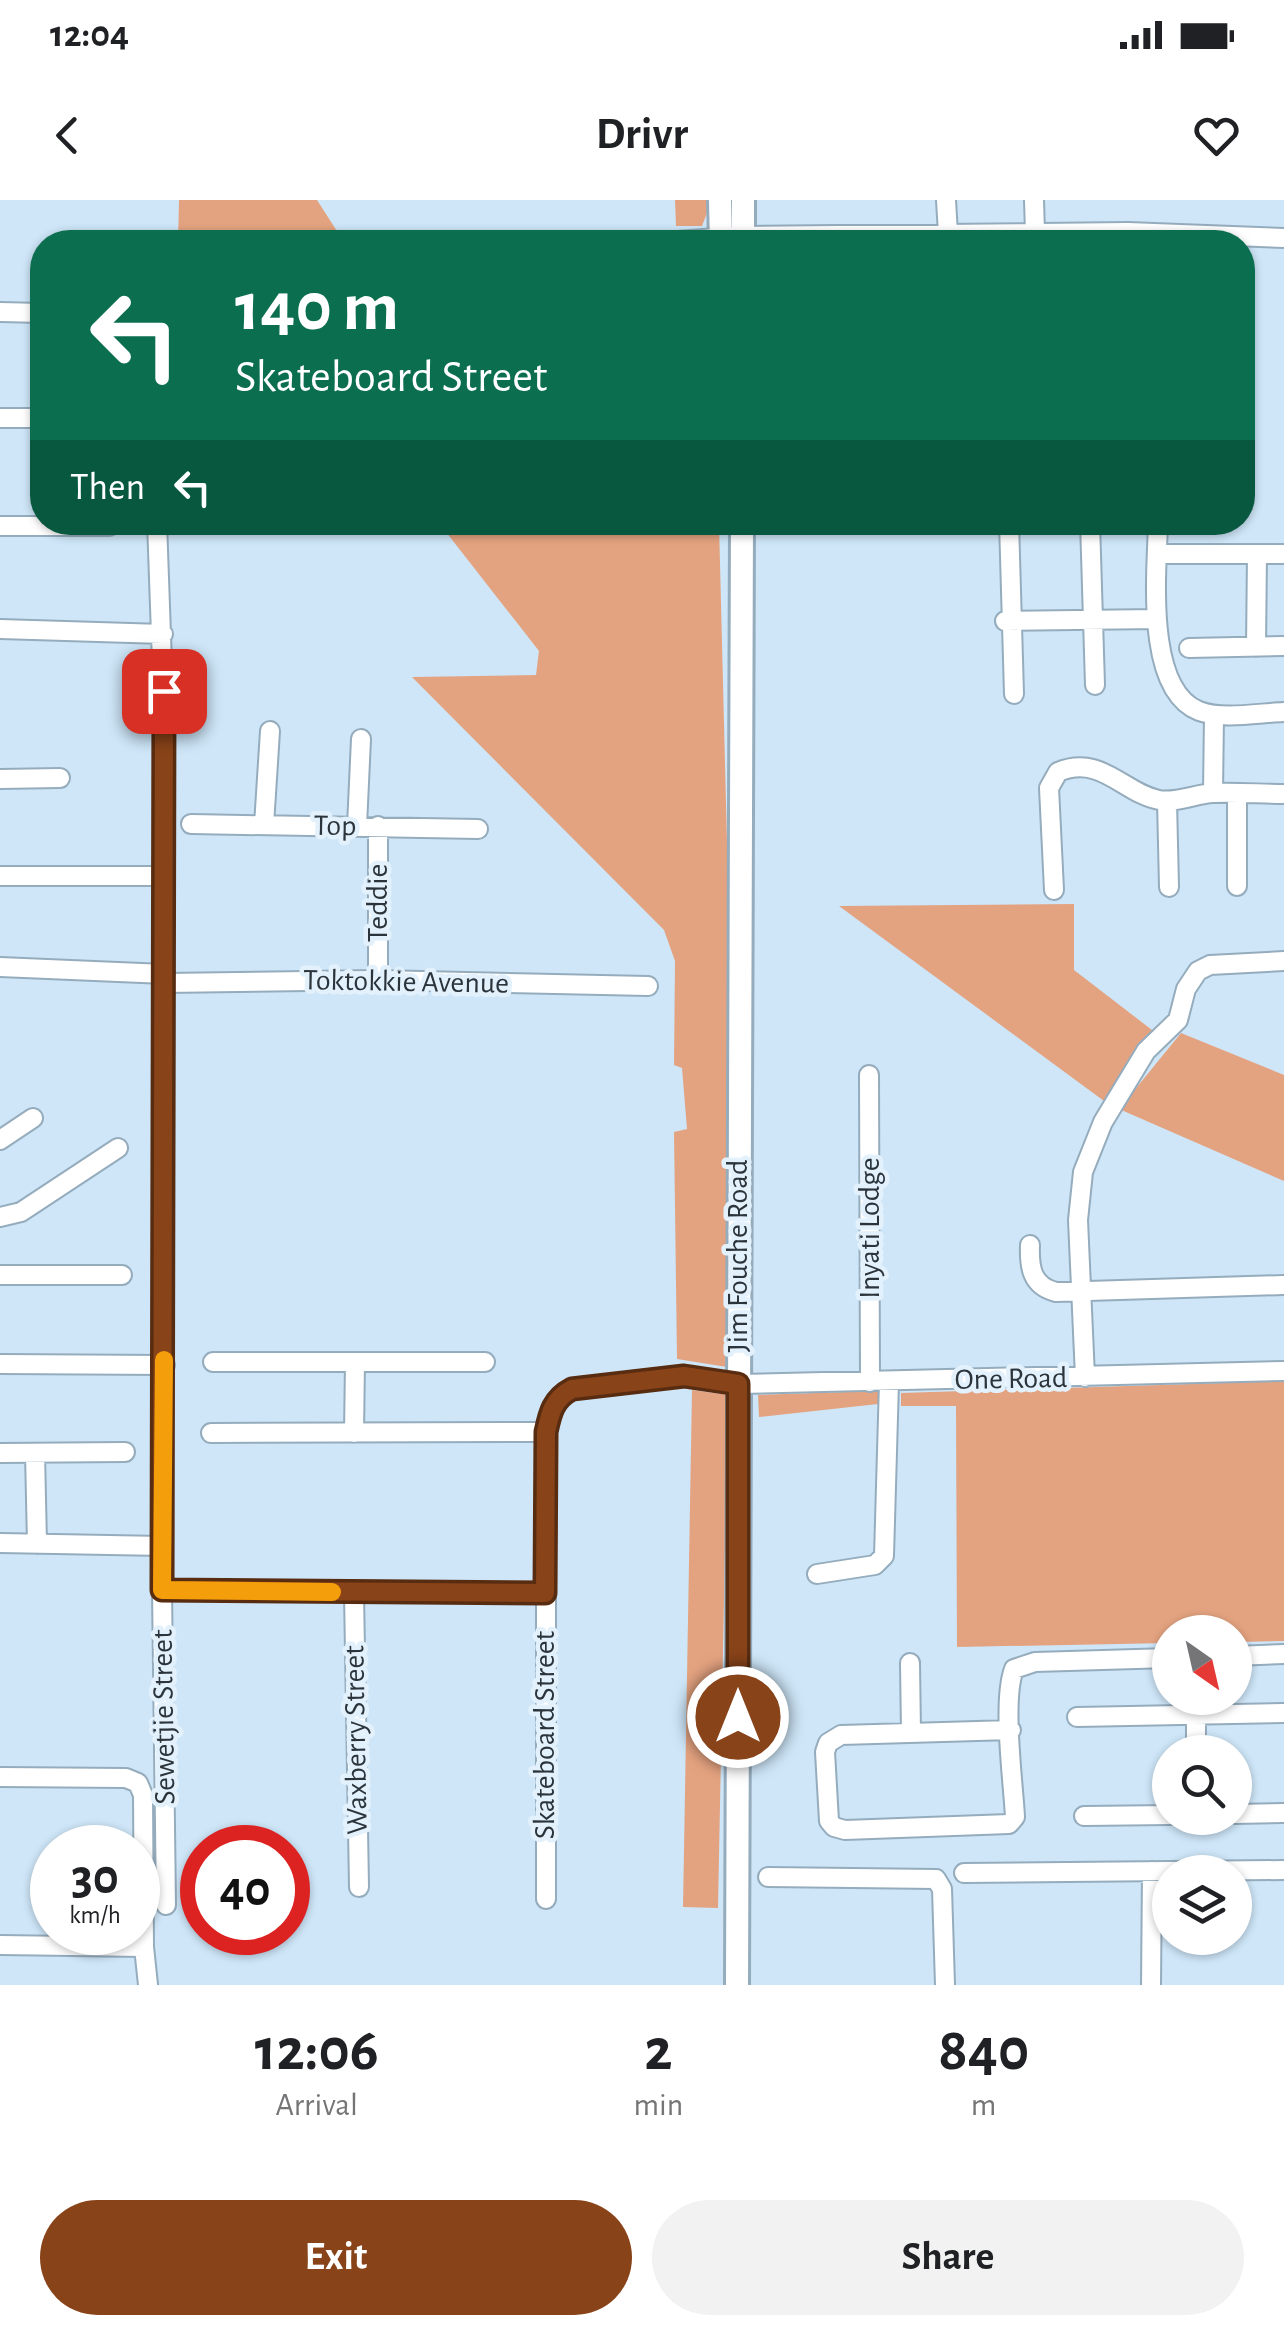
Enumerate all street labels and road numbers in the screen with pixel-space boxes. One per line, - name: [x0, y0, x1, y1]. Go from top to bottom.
- street label: Top: [313, 811, 357, 841]
- street label: Teddie: [363, 864, 393, 942]
- street label: Toktokkie Avenue: [303, 965, 509, 999]
- street label: Inyati Lodge: [855, 1157, 885, 1299]
- street label: Jim Fouche Road: [723, 1159, 753, 1353]
- street label: One Road: [954, 1363, 1068, 1395]
- street label: Sewetjie Street: [147, 1629, 181, 1805]
- street label: Skateboard Street: [530, 1630, 560, 1839]
- street label: Waxberry Street: [339, 1645, 373, 1835]

